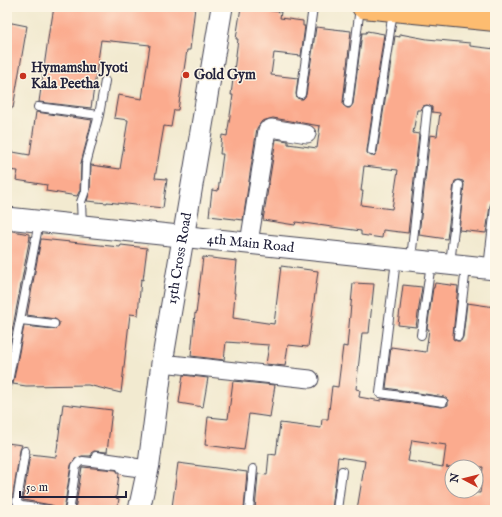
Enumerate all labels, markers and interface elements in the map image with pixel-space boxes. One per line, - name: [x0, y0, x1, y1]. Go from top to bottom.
- place label: Hymamshu Jyoti Kala Peetha: [31, 59, 128, 93]
- place label: Gold Gym: [194, 66, 256, 84]
- marker: Gold Gym: [181, 70, 191, 80]
- marker: Hymamshu Jyoti Kala Peetha: [18, 71, 28, 81]
- street label: 15th Cross Road: [163, 211, 196, 306]
- street label: 4th Main Road: [206, 230, 296, 257]
- north arrow: [444, 459, 484, 499]
- text: N: [447, 472, 463, 484]
- scale bar: [20, 473, 126, 499]
- text: 50 m: [26, 480, 48, 495]

